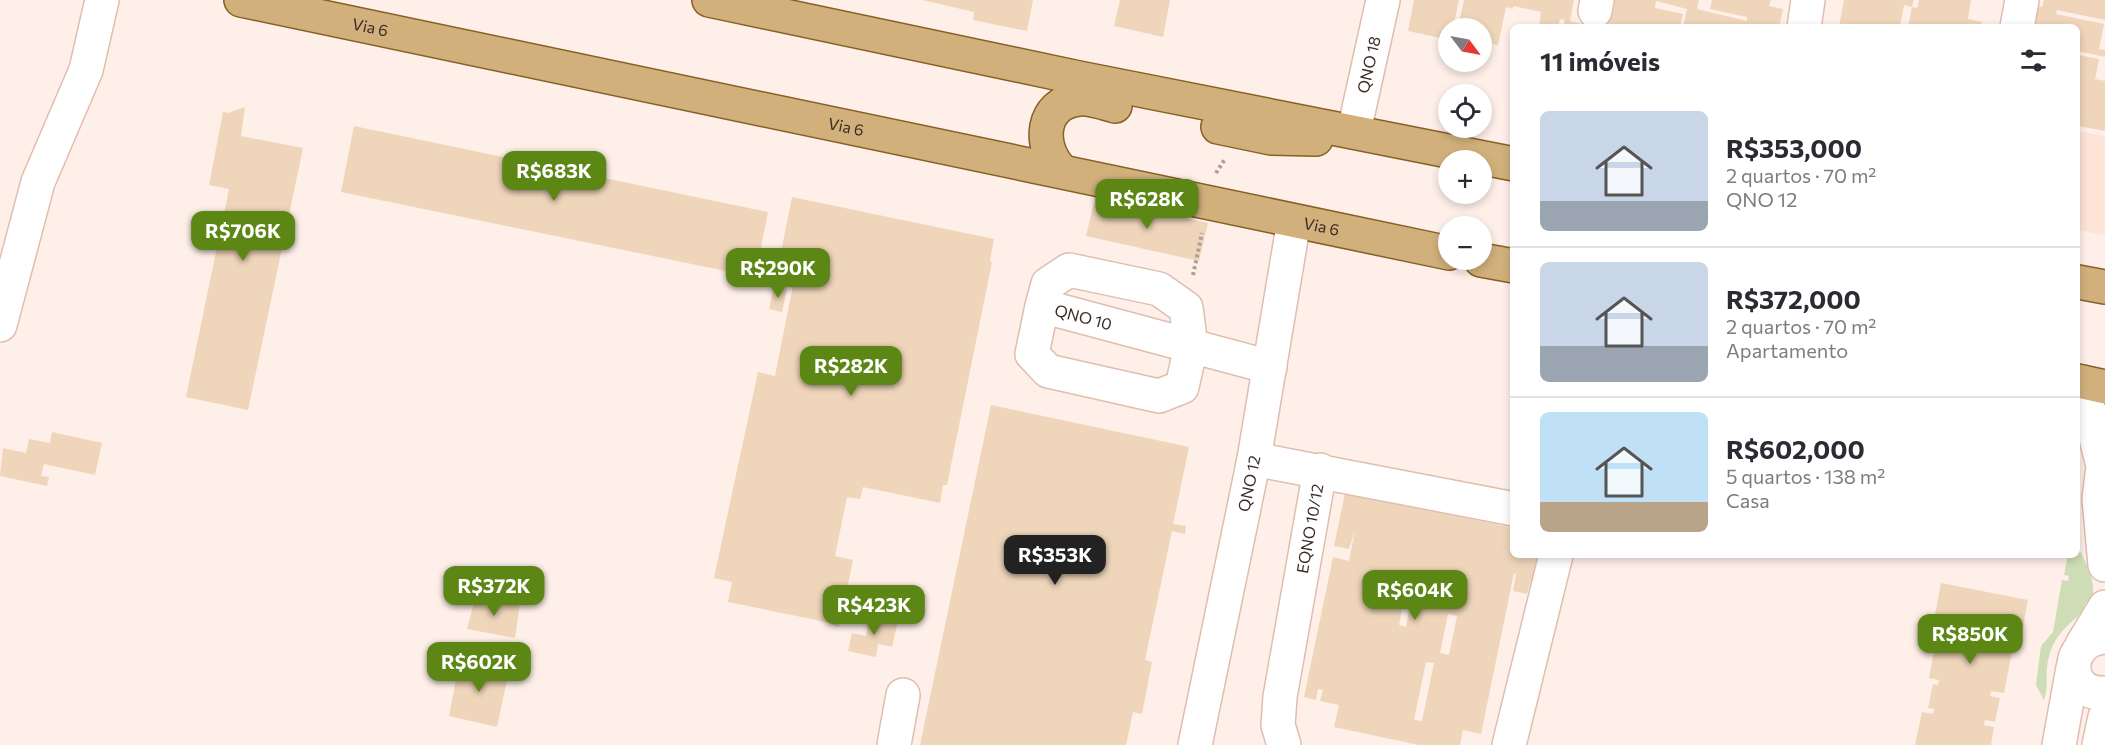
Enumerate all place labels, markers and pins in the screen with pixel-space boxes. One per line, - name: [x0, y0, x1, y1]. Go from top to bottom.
- pin: R$683K: [505, 151, 603, 202]
- pin: R$628K: [1098, 179, 1196, 230]
- pin: R$706K: [194, 211, 292, 262]
- pin: R$290K: [729, 248, 827, 299]
- pin: R$282K: [802, 346, 900, 397]
- pin: R$353K: [1006, 535, 1104, 586]
- pin: R$372K: [445, 566, 543, 617]
- pin: R$604K: [1366, 570, 1464, 621]
- pin: R$423K: [825, 585, 923, 636]
- pin: R$850K: [1921, 614, 2019, 665]
- pin: R$602K: [430, 642, 528, 693]

